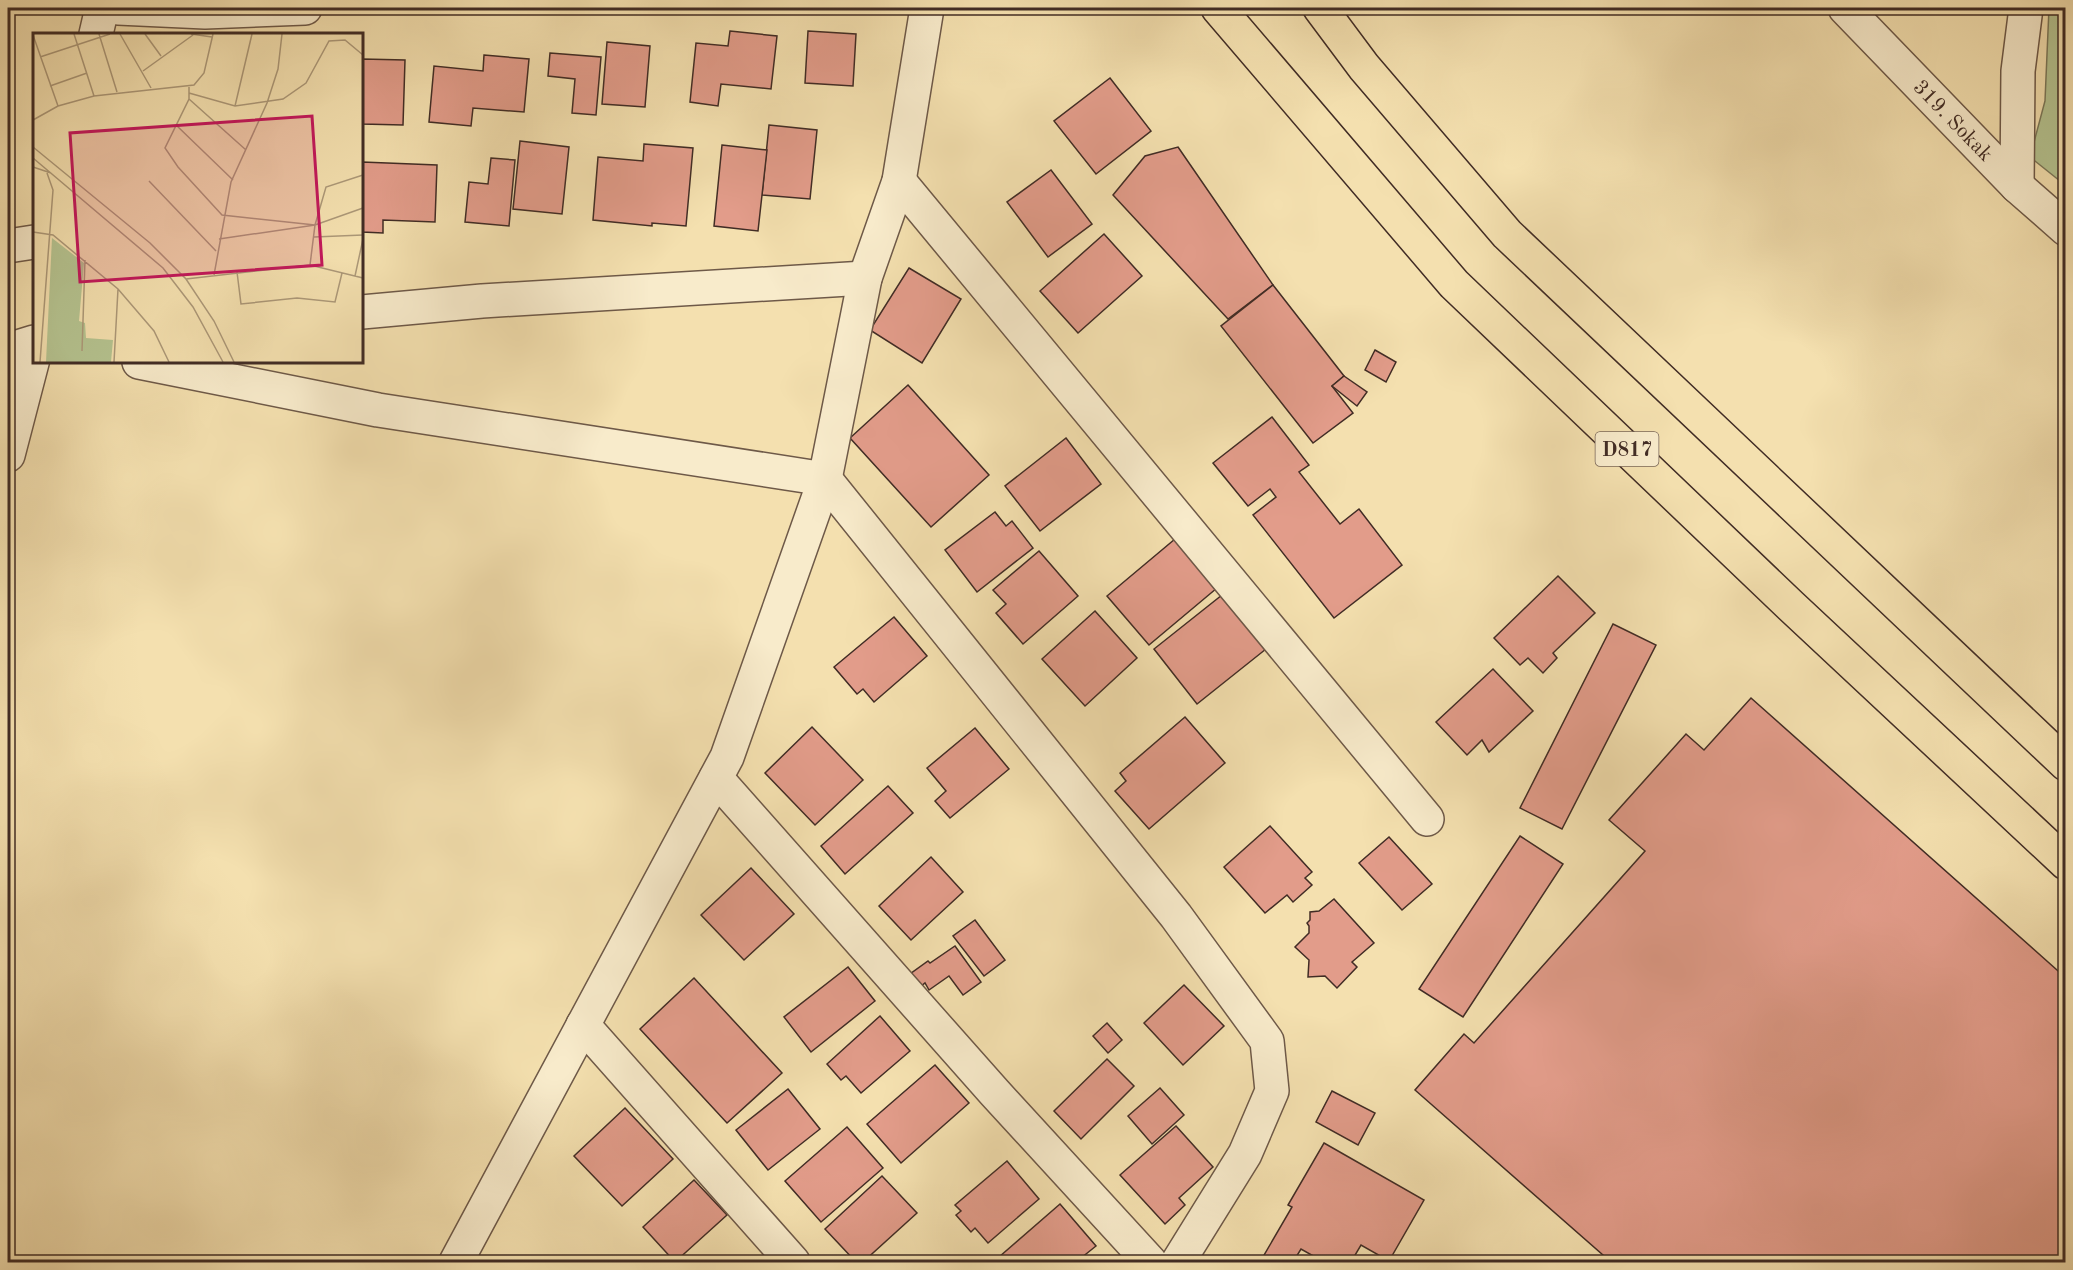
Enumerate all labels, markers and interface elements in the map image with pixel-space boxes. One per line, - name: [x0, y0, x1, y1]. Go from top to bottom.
- inset map: [33, 33, 363, 363]
- street label: 319. Sokak: [1909, 77, 1996, 166]
- road number: D817: [1596, 432, 1658, 466]

